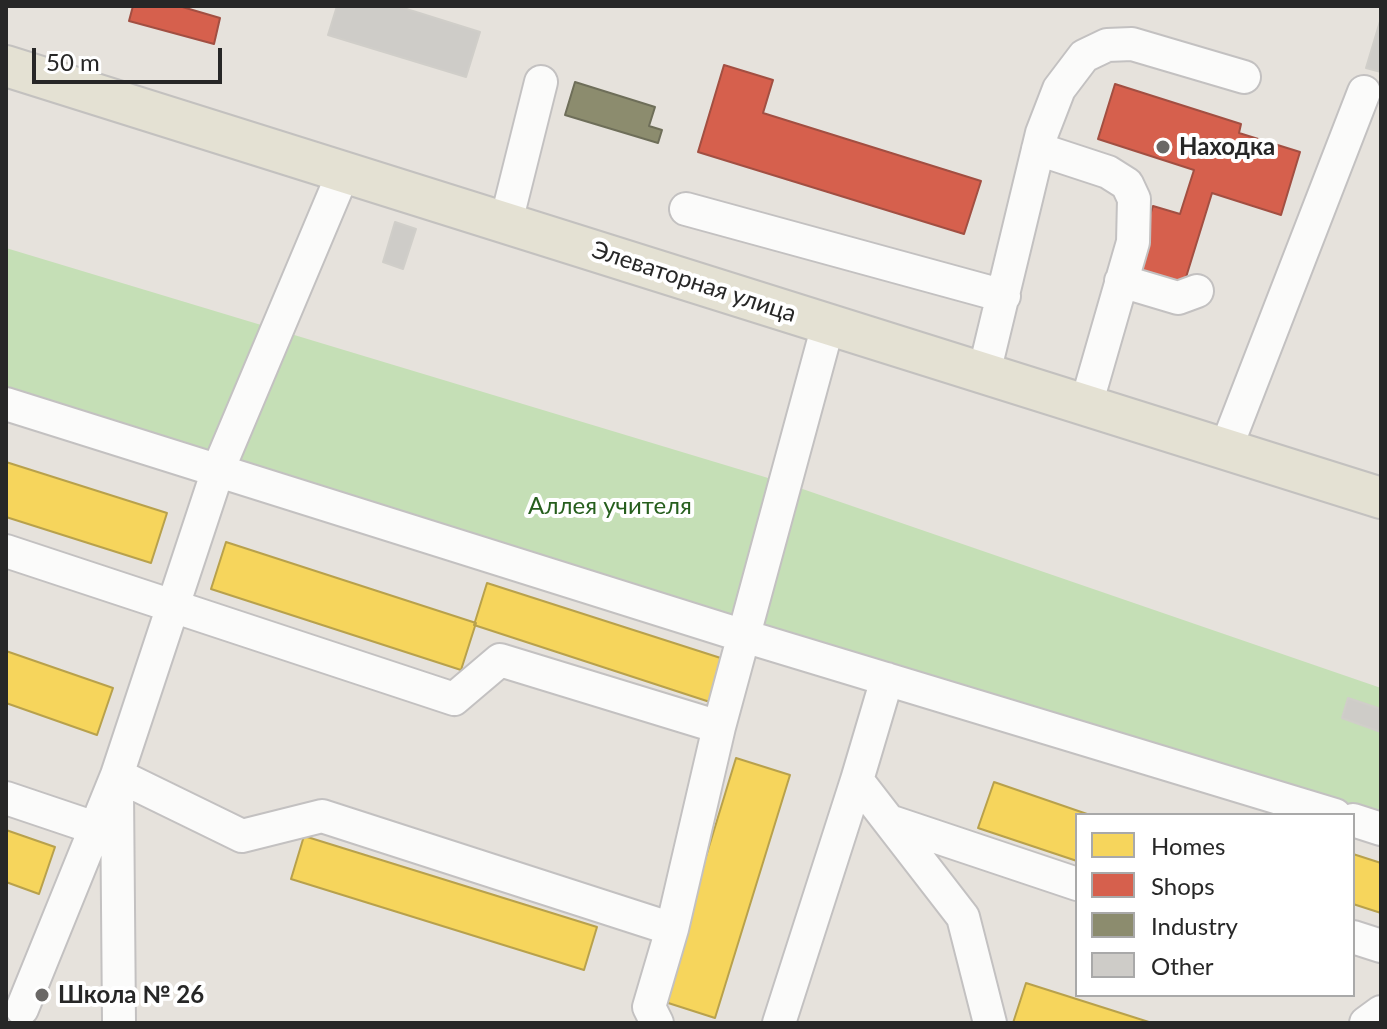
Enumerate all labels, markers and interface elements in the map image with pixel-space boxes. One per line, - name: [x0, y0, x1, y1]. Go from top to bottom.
- scale bar: [36, 32, 226, 82]
- text: 50 m: [46, 47, 100, 76]
- place label: Находка: [1179, 133, 1275, 161]
- marker: Находка: [1154, 138, 1172, 156]
- street label: Элеваторная улица: [588, 235, 800, 329]
- park label: Аллея учителя: [528, 492, 692, 520]
- legend: [1075, 813, 1355, 997]
- text: Homes: [1151, 831, 1225, 860]
- text: Shops: [1151, 871, 1215, 900]
- text: Industry: [1151, 911, 1238, 940]
- text: Other: [1151, 951, 1214, 980]
- place label: Школа № 26: [58, 981, 204, 1009]
- marker: Школа № 26: [33, 986, 51, 1004]

